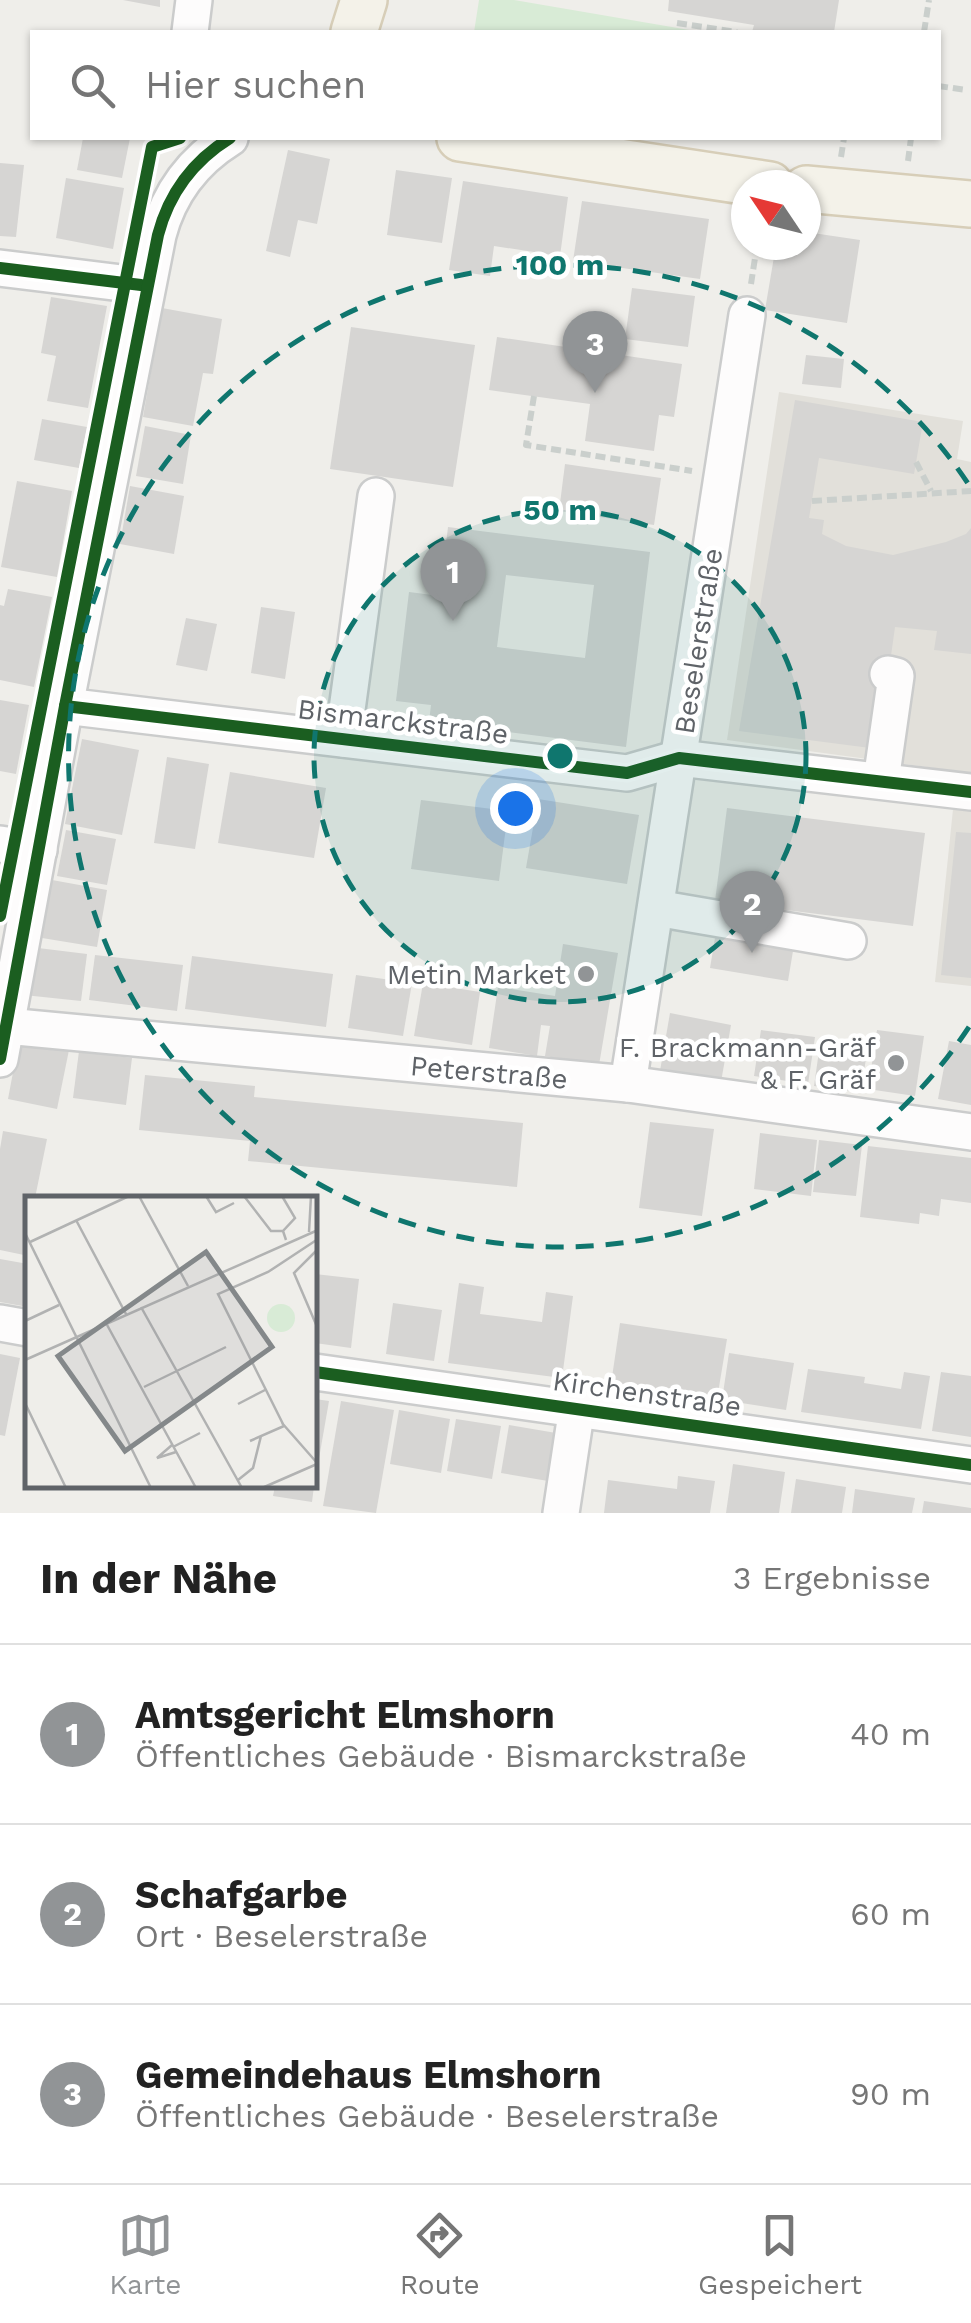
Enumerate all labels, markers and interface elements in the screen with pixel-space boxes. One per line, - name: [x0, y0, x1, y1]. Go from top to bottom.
- search box: [30, 30, 941, 140]
- icon: search: [65, 58, 120, 113]
- text: Hier suchen: [145, 63, 366, 107]
- north arrow: [731, 170, 821, 260]
- text: 100 m: [516, 247, 604, 282]
- pin: 3: [562, 310, 628, 393]
- text: 50 m: [523, 492, 597, 527]
- pin: 1: [420, 538, 486, 621]
- street label: Beselerstraße: [668, 546, 729, 736]
- street label: Bismarckstraße: [296, 692, 510, 751]
- centre of rings: [542, 738, 578, 774]
- your location: [490, 783, 541, 834]
- pin: 2: [720, 870, 784, 953]
- place label: Metin Market: [387, 958, 566, 991]
- marker: Metin Market: [575, 963, 597, 985]
- place label: F. Brackmann-Gräf & F. Gräf: [619, 1031, 876, 1096]
- street label: Peterstraße: [409, 1049, 569, 1096]
- marker: F. Brackmann-Gräf & F. Gräf: [885, 1052, 907, 1074]
- inset map: [25, 1196, 318, 1488]
- street label: Kirchenstraße: [551, 1364, 743, 1423]
- text: In der Nähe: [40, 1554, 277, 1603]
- text: 3 Ergebnisse: [733, 1559, 931, 1597]
- text: Amtsgericht Elmshorn: [135, 1693, 555, 1737]
- text: 1: [66, 1715, 79, 1753]
- text: 40 m: [850, 1715, 931, 1753]
- text: Öffentliches Gebäude · Bismarckstraße: [135, 1737, 747, 1775]
- text: Schafgarbe: [135, 1873, 348, 1917]
- text: 2: [63, 1895, 82, 1933]
- text: 60 m: [850, 1895, 931, 1933]
- text: Ort · Beselerstraße: [135, 1917, 428, 1955]
- text: Gemeindehaus Elmshorn: [135, 2053, 602, 2097]
- text: 3: [63, 2075, 82, 2113]
- text: 90 m: [850, 2075, 931, 2113]
- text: Öffentliches Gebäude · Beselerstraße: [135, 2097, 719, 2135]
- tab: Karte: [109, 2208, 181, 2301]
- tab: Route: [400, 2208, 480, 2301]
- tab: Gespeichert: [698, 2208, 862, 2301]

